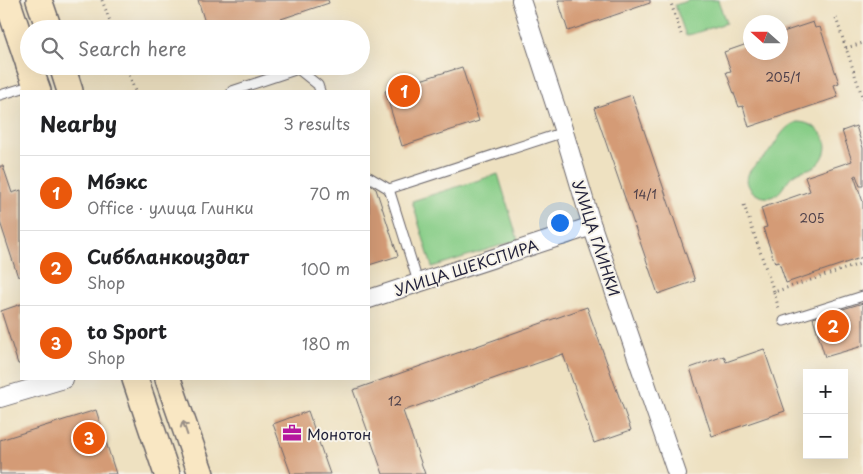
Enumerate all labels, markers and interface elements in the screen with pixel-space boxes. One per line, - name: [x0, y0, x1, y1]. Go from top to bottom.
- north arrow: [743, 15, 788, 60]
- search box: [20, 20, 370, 75]
- icon: search: [38, 34, 66, 62]
- text: Search here: [78, 34, 187, 62]
- house number: 205/1: [765, 68, 801, 86]
- pin: 1: [388, 72, 420, 110]
- text: Nearby: [40, 107, 117, 139]
- text: 3 results: [283, 111, 350, 135]
- text: Мбэкс: [87, 167, 148, 195]
- street label: УЛИЦА ГЛИНКИ: [567, 177, 627, 299]
- text: 1: [52, 181, 60, 205]
- text: 70 m: [310, 181, 350, 205]
- house number: 14/1: [633, 185, 657, 203]
- text: Office · улица Глинки: [87, 195, 254, 219]
- house number: 205: [800, 209, 824, 227]
- your location: [547, 210, 573, 236]
- street label: УЛИЦА ШЕКСПИРА: [391, 233, 541, 301]
- text: Сиббланкоиздат: [87, 242, 249, 270]
- text: 2: [50, 256, 62, 280]
- text: 100 m: [301, 256, 350, 280]
- text: Shop: [87, 270, 125, 294]
- pin: 2: [817, 307, 849, 345]
- text: to Sport: [87, 317, 167, 345]
- text: 3: [51, 331, 61, 355]
- text: 180 m: [302, 331, 350, 355]
- text: Shop: [87, 345, 125, 369]
- map controls: [803, 369, 848, 459]
- button: +: [803, 369, 848, 414]
- house number: 12: [388, 392, 402, 410]
- button: −: [803, 414, 848, 459]
- pin: 3: [73, 419, 105, 457]
- one-way arrow: [180, 421, 189, 436]
- office icon: Монотон: [281, 422, 303, 444]
- place label: Монотон: [307, 422, 371, 445]

